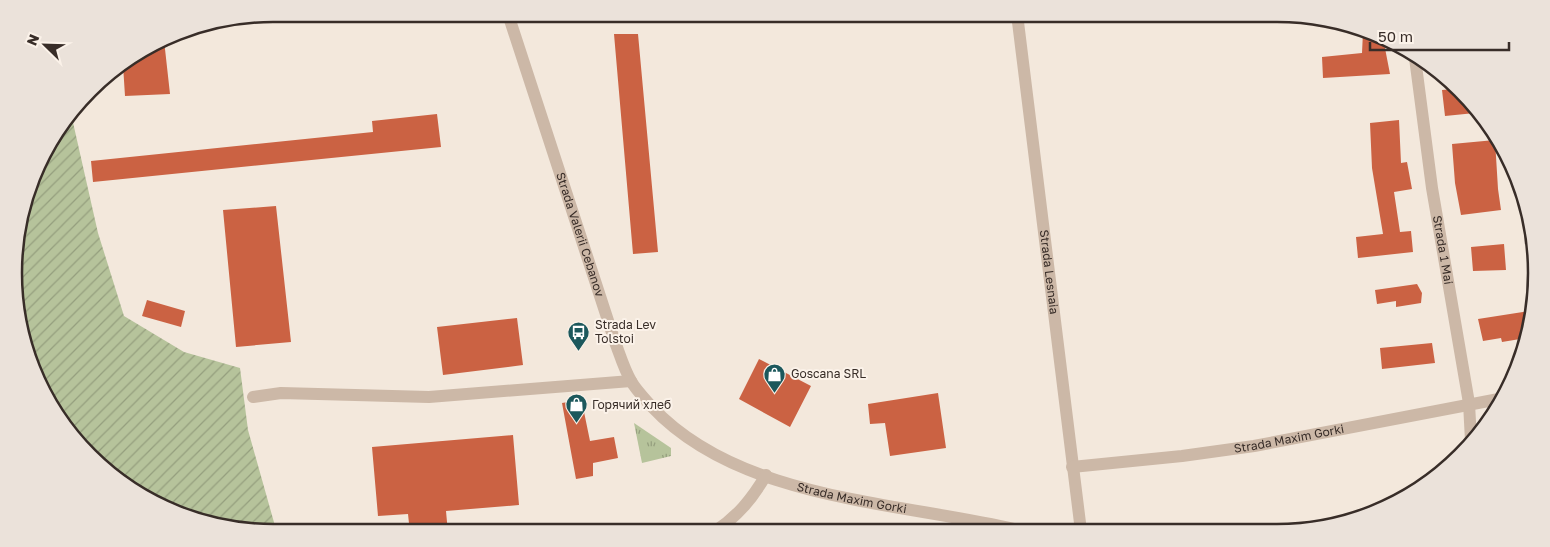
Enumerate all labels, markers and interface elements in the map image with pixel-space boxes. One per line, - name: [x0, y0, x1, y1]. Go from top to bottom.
- north arrow: [20, 20, 70, 70]
- scale bar: [1370, 20, 1509, 52]
- text: 50 m: [1378, 27, 1413, 45]
- text: N: [23, 32, 42, 48]
- street label: Strada Valerii Cebanov: [553, 170, 608, 299]
- street label: Strada 1 Mai: [1430, 214, 1456, 286]
- street label: Strada Lesnaia: [1037, 229, 1062, 315]
- place label: Strada Lev Tolstoi: [595, 317, 656, 346]
- bus stop icon: Strada Lev Tolstoi: [567, 320, 591, 351]
- shop icon: Goscana SRL: [763, 362, 787, 393]
- place label: Goscana SRL: [791, 366, 866, 381]
- shop icon: Горячий хлеб: [564, 393, 588, 424]
- place label: Горячий хлеб: [592, 397, 671, 412]
- street label: Strada Maxim Gorki: [1233, 421, 1345, 456]
- street label: Strada Maxim Gorki: [795, 479, 908, 516]

